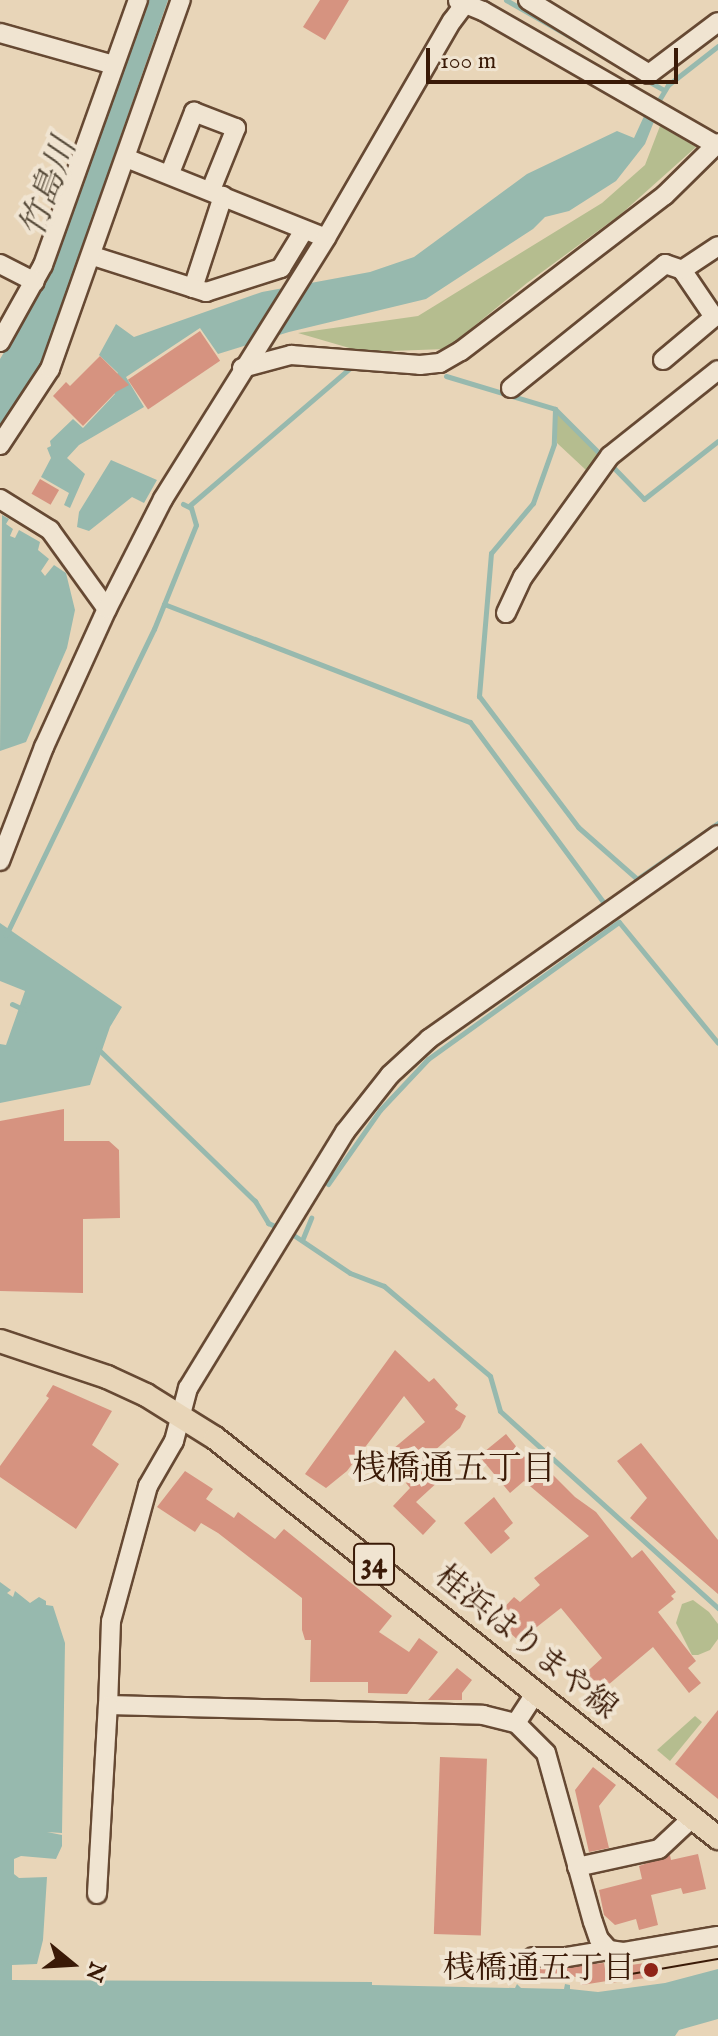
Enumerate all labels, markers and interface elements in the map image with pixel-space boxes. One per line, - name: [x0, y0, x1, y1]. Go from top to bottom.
- scale bar: [430, 32, 682, 82]
- text: 100 m: [440, 46, 496, 77]
- water label: 竹島川: [12, 133, 86, 243]
- district label: 桟橋通五丁目: [352, 1450, 556, 1490]
- road number: 34: [352, 1538, 396, 1590]
- street label: 桂浜はりまや線: [426, 1559, 624, 1729]
- north arrow: [32, 1924, 112, 2004]
- place label: 桟橋通五丁目: [443, 1951, 635, 1989]
- text: N: [79, 1958, 111, 1985]
- marker: 桟橋通五丁目: [642, 1961, 660, 1979]

